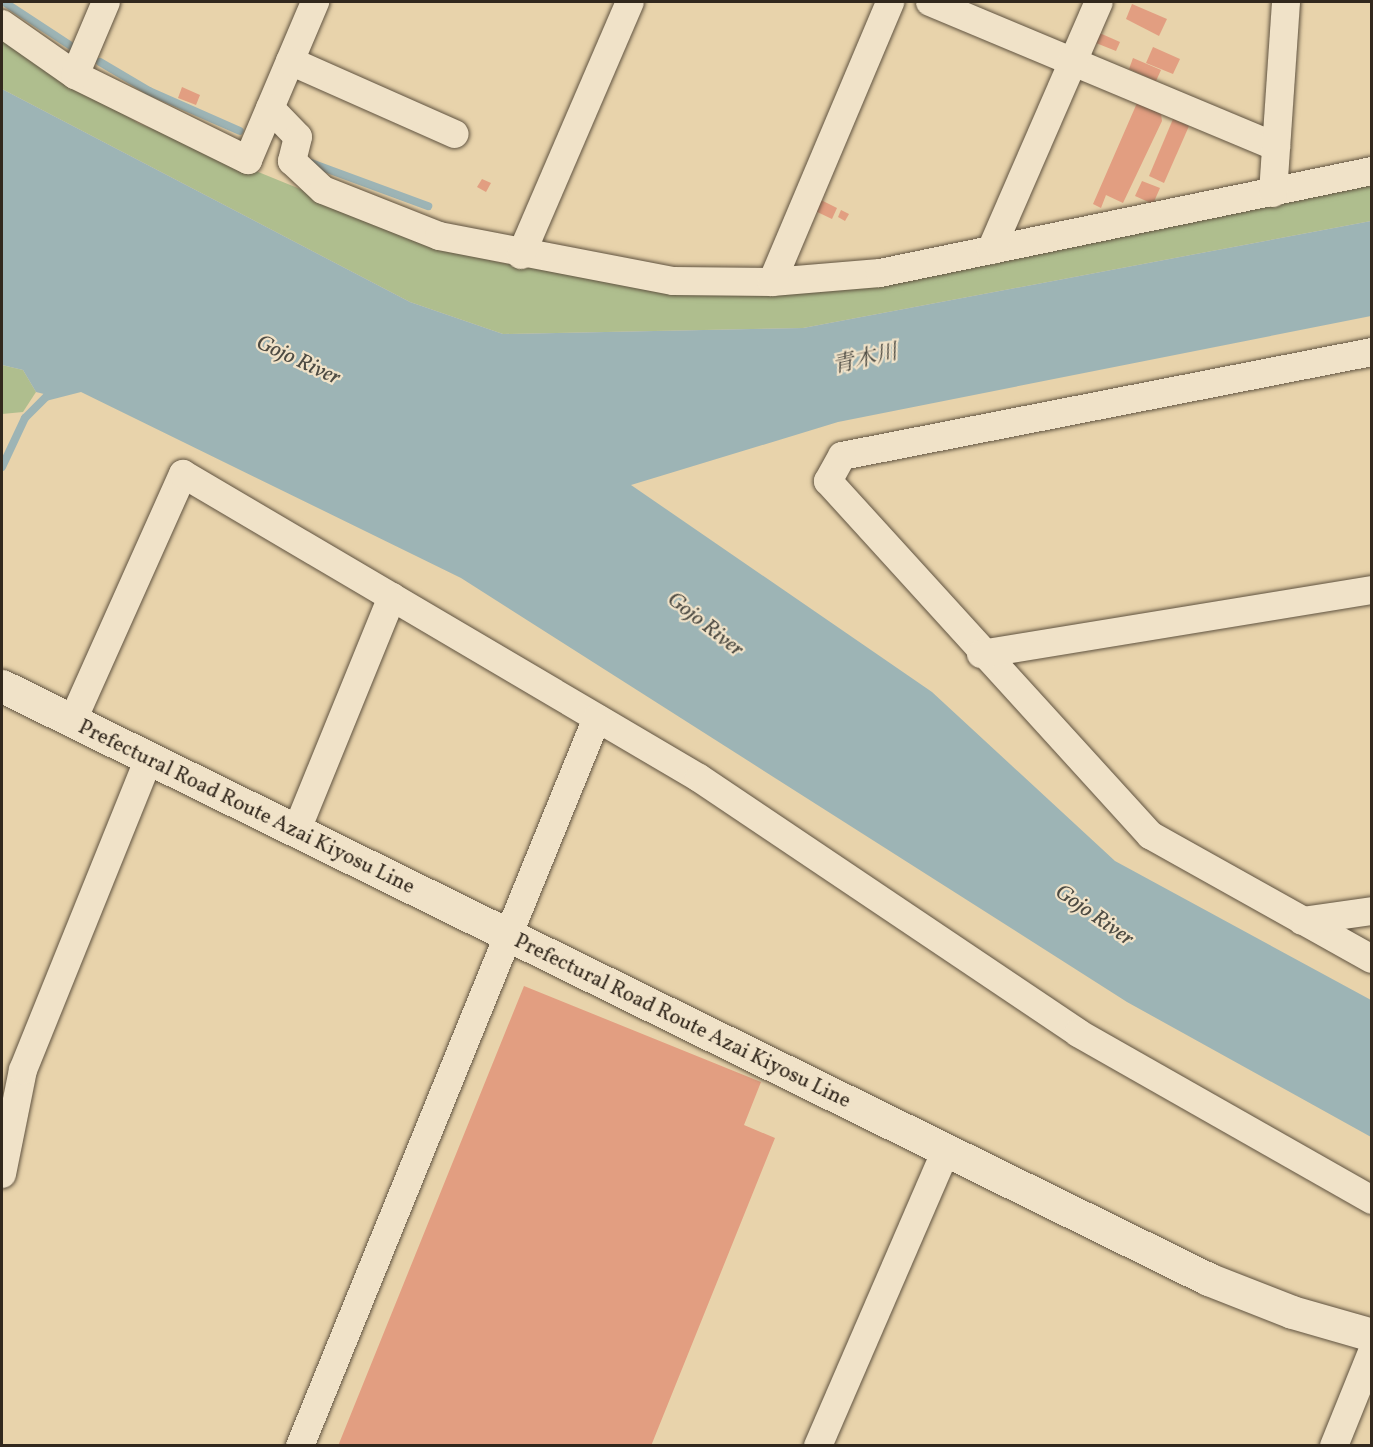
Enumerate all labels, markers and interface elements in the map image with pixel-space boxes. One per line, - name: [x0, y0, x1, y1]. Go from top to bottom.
- water label: Gojo River: [252, 330, 344, 392]
- water label: 青木川: [830, 340, 900, 380]
- water label: Gojo River: [661, 587, 749, 663]
- street label: Prefectural Road Route Azai Kiyosu Line: [74, 715, 418, 901]
- water label: Gojo River: [1050, 879, 1138, 953]
- street label: Prefectural Road Route Azai Kiyosu Line: [510, 929, 854, 1115]

